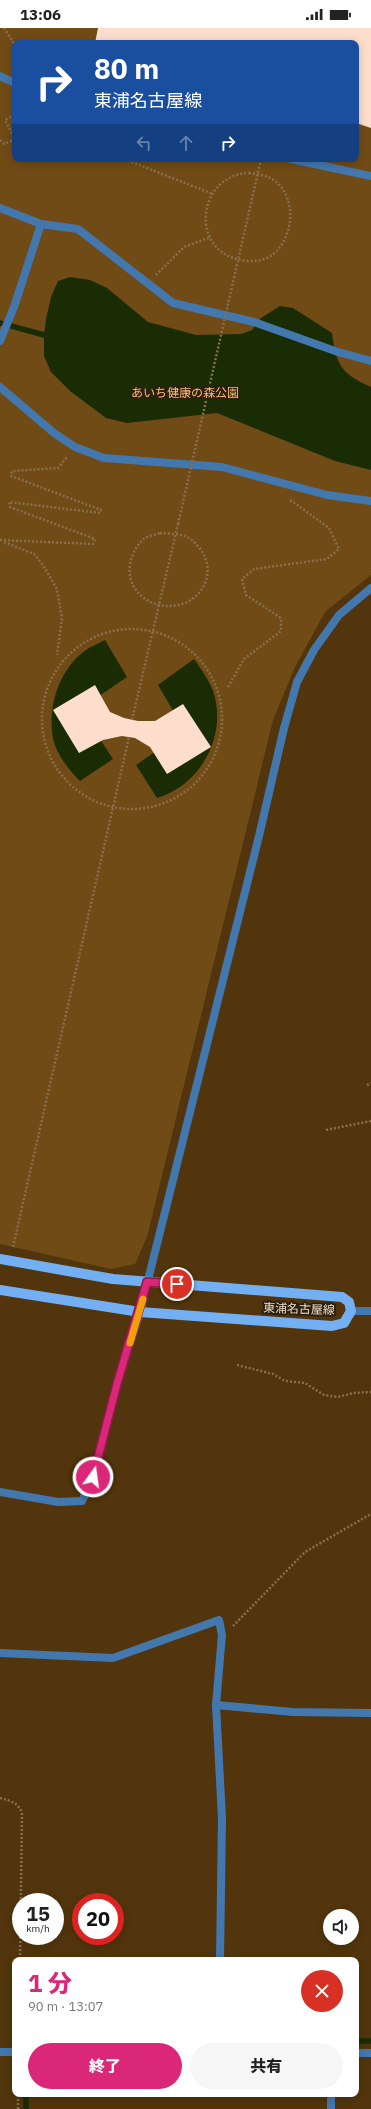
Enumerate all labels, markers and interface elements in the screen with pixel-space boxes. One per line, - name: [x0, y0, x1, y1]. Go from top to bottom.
- text: 13:06: [20, 5, 61, 24]
- text: 80 m: [94, 50, 159, 87]
- icon: right: [28, 56, 80, 108]
- text: 東浦名古屋線: [94, 89, 202, 112]
- icon: left: [133, 132, 155, 154]
- icon: ahead: [175, 132, 197, 154]
- icon: right: [217, 132, 239, 154]
- park label: あいち健康の森公園: [131, 385, 239, 400]
- pin: [160, 1267, 194, 1301]
- icon: arrive: [166, 1273, 188, 1295]
- street label: 東浦名古屋線: [263, 1300, 335, 1317]
- position arrow: [72, 1456, 114, 1498]
- speed limit sign: 20: [72, 1893, 124, 1945]
- text: 15: [26, 1900, 50, 1927]
- map controls: [323, 1909, 359, 1945]
- button: sound: [323, 1909, 359, 1945]
- text: km/h: [26, 1922, 50, 1935]
- text: 1 分: [28, 1967, 72, 1999]
- button: close: [301, 1970, 343, 2012]
- text: 90 m · 13:07: [28, 1998, 103, 2015]
- button: 終了: [28, 2043, 182, 2089]
- button: 共有: [190, 2043, 343, 2089]

